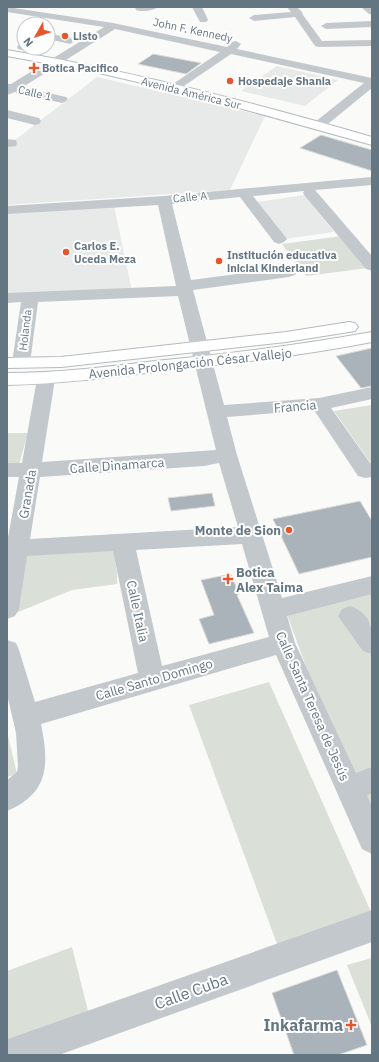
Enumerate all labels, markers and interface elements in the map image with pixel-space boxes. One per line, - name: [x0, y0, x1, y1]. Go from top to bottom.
- street label: John F. Kennedy: [152, 15, 234, 45]
- north arrow: [16, 16, 56, 56]
- place label: Listo: [73, 29, 98, 43]
- marker: Listo: [60, 31, 70, 41]
- text: N: [20, 35, 36, 50]
- place label: Botica Pacifico: [42, 61, 118, 75]
- marker: Botica Pacifico: [29, 63, 39, 73]
- street label: Avenida América Sur: [140, 74, 242, 112]
- place label: Hospedaje Shania: [238, 74, 331, 88]
- marker: Hospedaje Shania: [225, 76, 235, 86]
- street label: Calle 1: [17, 82, 53, 104]
- street label: Calle A: [172, 189, 208, 205]
- place label: Carlos E. Uceda Meza: [74, 239, 136, 266]
- marker: Carlos E. Uceda Meza: [61, 247, 71, 257]
- place label: Institución educativa inicial Kinderland: [227, 248, 337, 275]
- marker: Institución educativa inicial Kinderland: [214, 256, 224, 266]
- street label: Holanda: [16, 309, 34, 351]
- street label: Avenida Prolongación César Vallejo: [88, 344, 293, 383]
- street label: Francia: [273, 396, 317, 417]
- street label: Calle Dinamarca: [69, 454, 165, 477]
- street label: Granada: [15, 468, 40, 520]
- place label: Monte de Sion: [195, 522, 281, 539]
- marker: Monte de Sion: [284, 525, 294, 535]
- place label: Botica Alex Taima: [236, 564, 303, 596]
- marker: Botica Alex Taima: [223, 574, 233, 584]
- street label: Calle Italia: [123, 579, 152, 644]
- street label: Calle Santa Teresa de Jesús: [272, 629, 353, 784]
- street label: Calle Santo Domingo: [94, 655, 215, 704]
- street label: Calle Cuba: [152, 968, 231, 1013]
- place label: Inkafarma: [263, 1015, 343, 1035]
- marker: Inkafarma: [346, 1020, 356, 1030]

